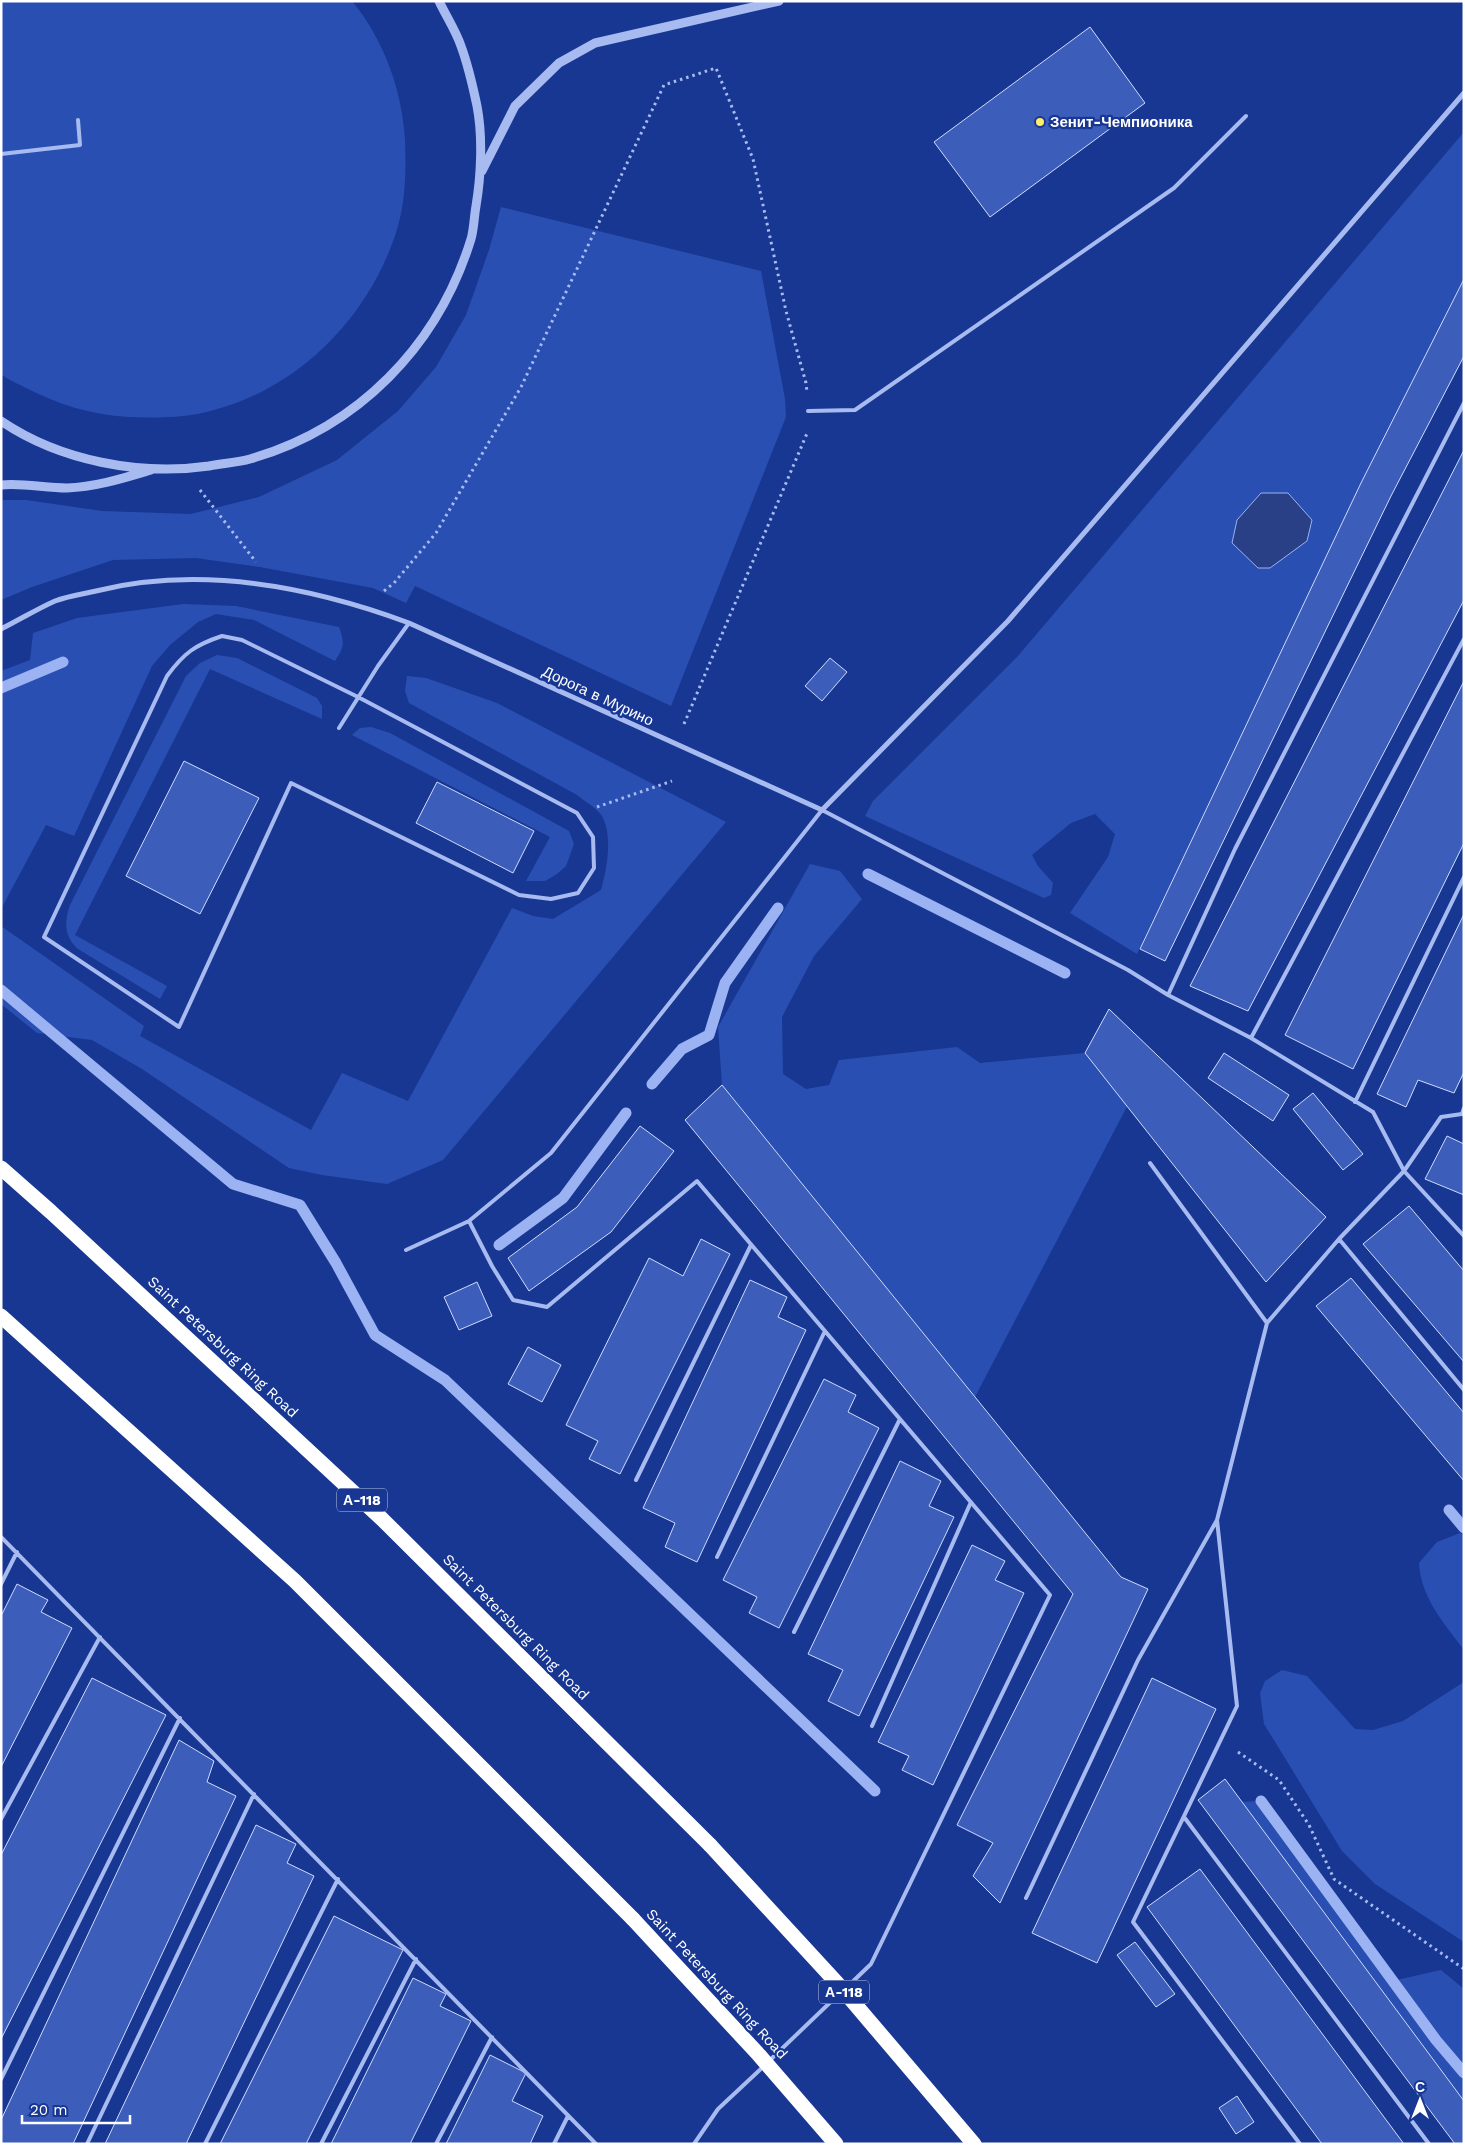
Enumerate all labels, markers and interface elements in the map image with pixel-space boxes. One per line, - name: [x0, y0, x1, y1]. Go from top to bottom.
- place label: Зенит-Чемпионика: [1050, 113, 1193, 131]
- marker: Зенит-Чемпионика: [1034, 116, 1046, 128]
- street label: Дорога в Мурино: [540, 662, 656, 730]
- street label: Saint Petersburg Ring Road: [144, 1273, 302, 1421]
- road number: А-118: [337, 1488, 387, 1512]
- street label: Saint Petersburg Ring Road: [439, 1550, 593, 1704]
- street label: Saint Petersburg Ring Road: [643, 1905, 791, 2063]
- road number: А-118: [819, 1980, 869, 2004]
- north arrow: [1395, 2075, 1445, 2125]
- text: С: [1415, 2079, 1425, 2095]
- scale bar: [22, 2092, 130, 2124]
- text: 20 m: [30, 2101, 68, 2119]

